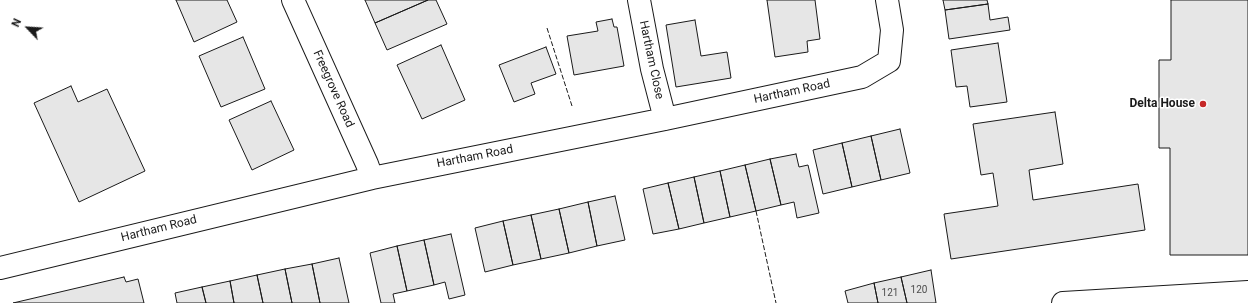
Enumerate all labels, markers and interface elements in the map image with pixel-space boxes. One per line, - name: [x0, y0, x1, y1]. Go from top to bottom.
- north arrow: [8, 8, 48, 48]
- text: N: [9, 16, 24, 29]
- street label: Hartham Close: [636, 19, 666, 101]
- street label: Freegrove Road: [309, 48, 357, 130]
- street label: Hartham Road: [753, 77, 831, 107]
- place label: Delta House: [1129, 97, 1195, 111]
- marker: Delta House: [1198, 99, 1208, 109]
- street label: Hartham Road: [436, 143, 514, 171]
- street label: Hartham Road: [120, 213, 198, 245]
- house number: 120: [911, 284, 927, 296]
- house number: 121: [882, 287, 898, 299]

